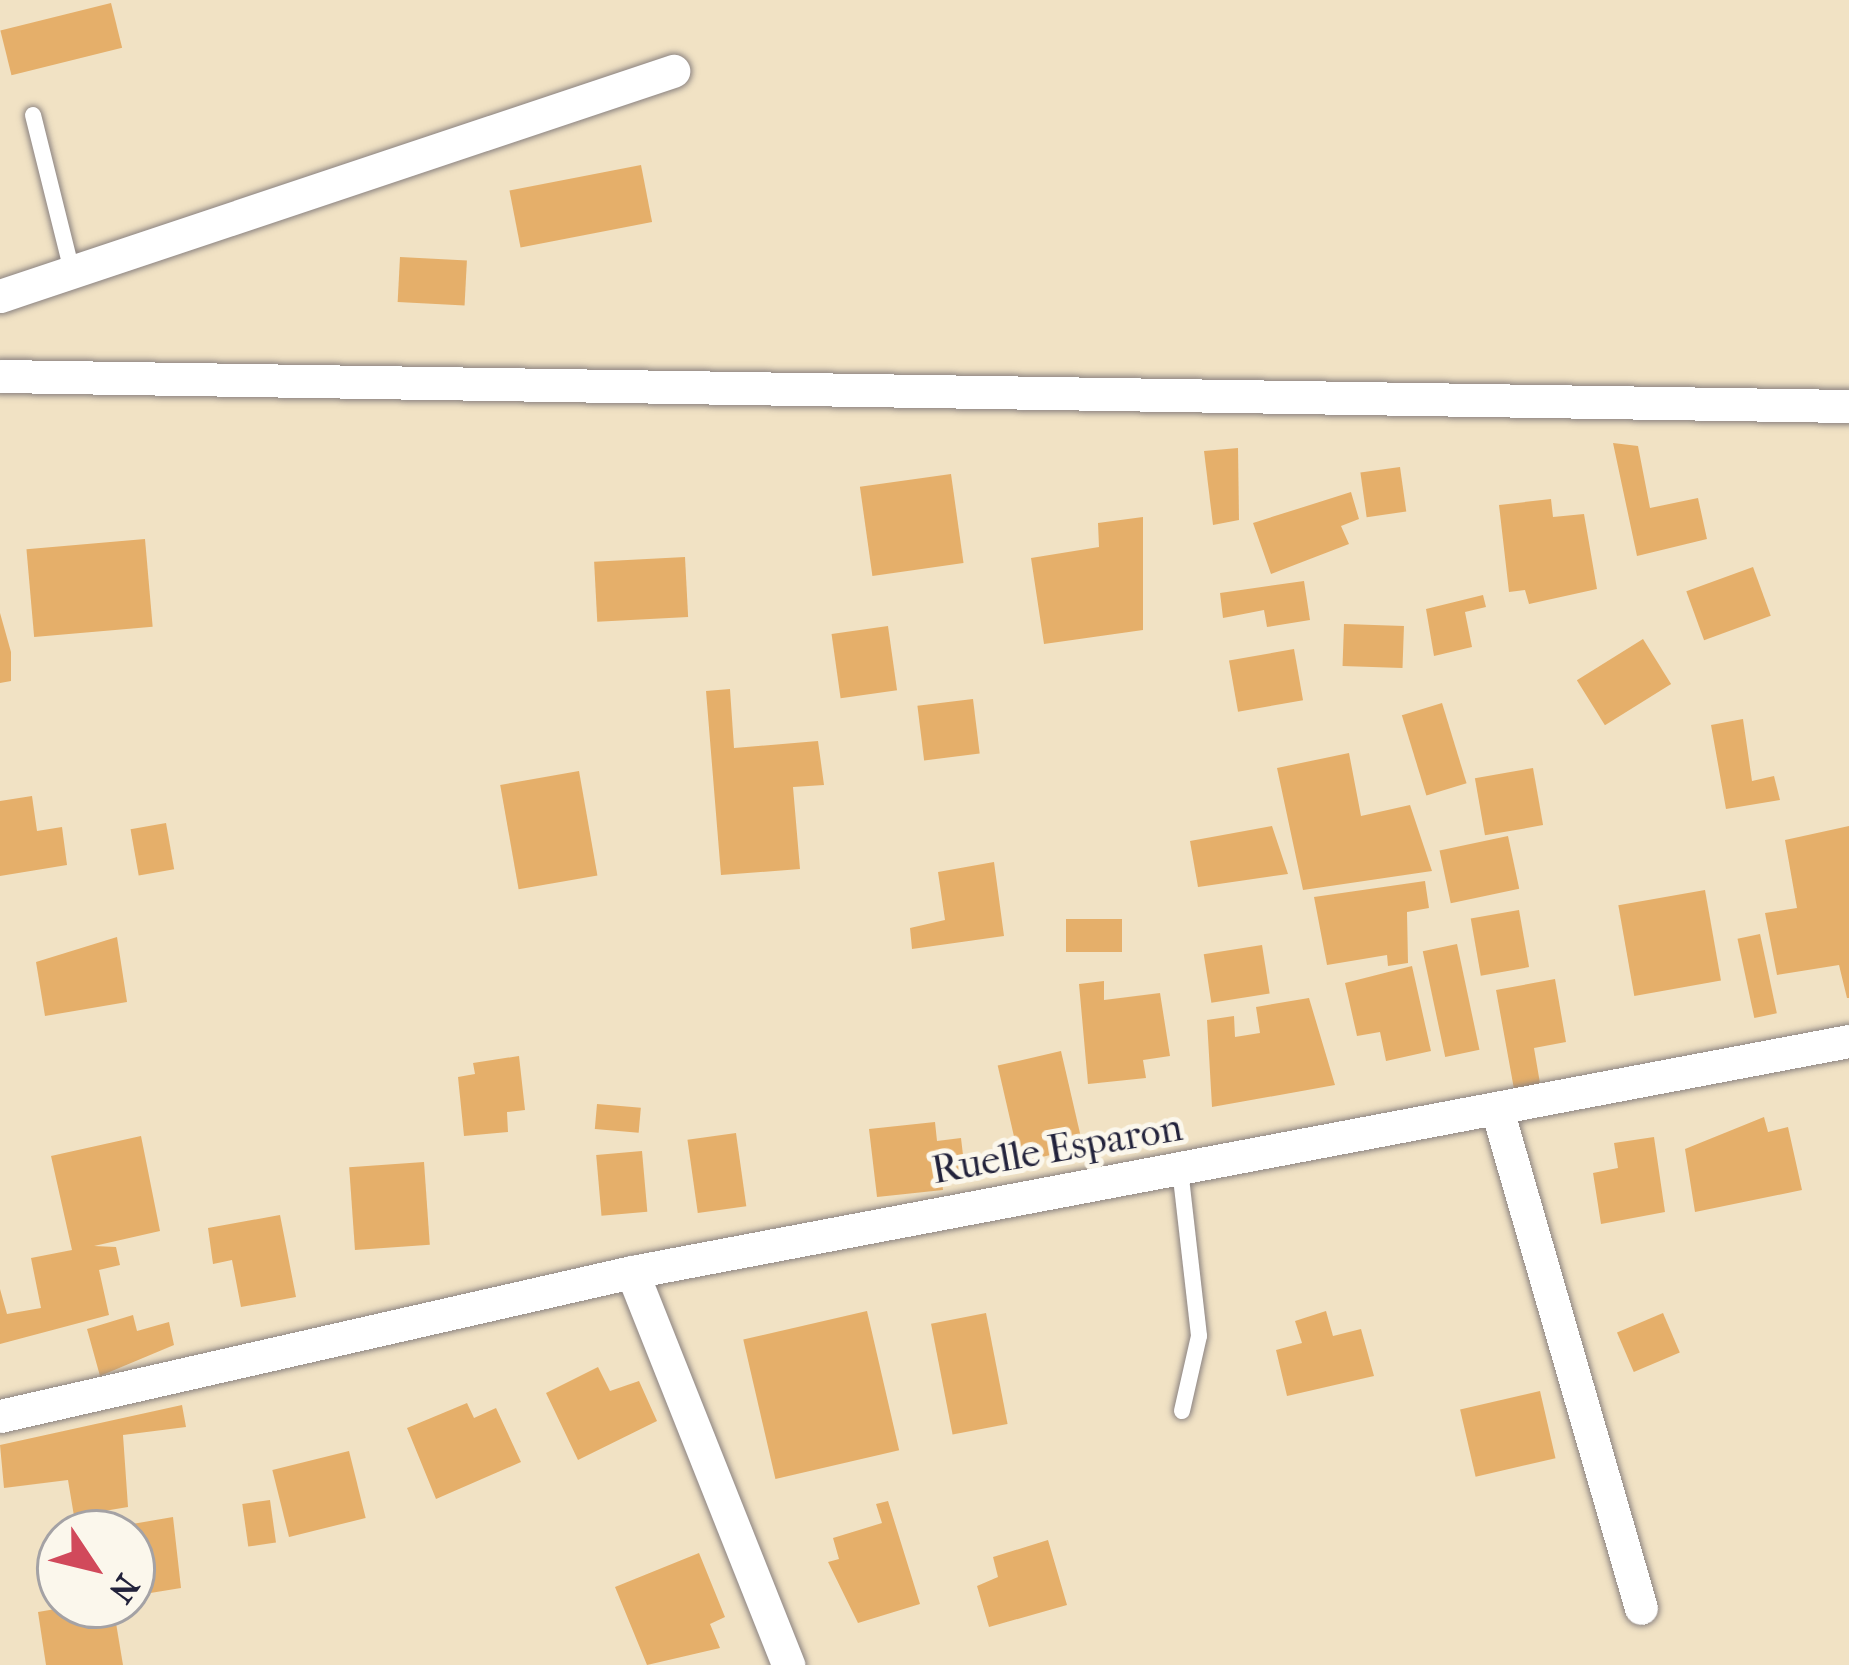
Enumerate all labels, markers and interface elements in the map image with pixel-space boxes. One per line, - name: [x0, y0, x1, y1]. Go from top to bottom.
- street label: Ruelle Esparon: [928, 1104, 1186, 1194]
- north arrow: [36, 1509, 156, 1629]
- text: N: [100, 1567, 147, 1610]

